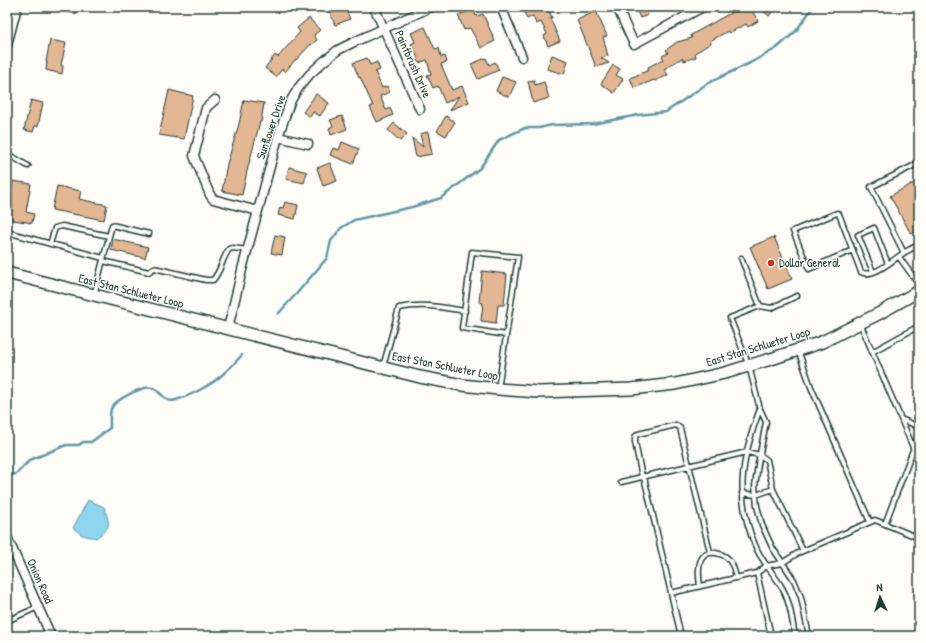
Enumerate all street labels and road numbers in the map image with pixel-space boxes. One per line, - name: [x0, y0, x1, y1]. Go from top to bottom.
- street label: Paintbrush Drive: [391, 27, 436, 100]
- street label: Sunflower Drive: [252, 92, 290, 161]
- street label: East Stan Schlueter Loop: [77, 269, 185, 312]
- street label: East Stan Schlueter Loop: [704, 323, 812, 370]
- street label: East Stan Schlueter Loop: [391, 347, 500, 384]
- street label: Onion Road: [23, 556, 58, 606]

